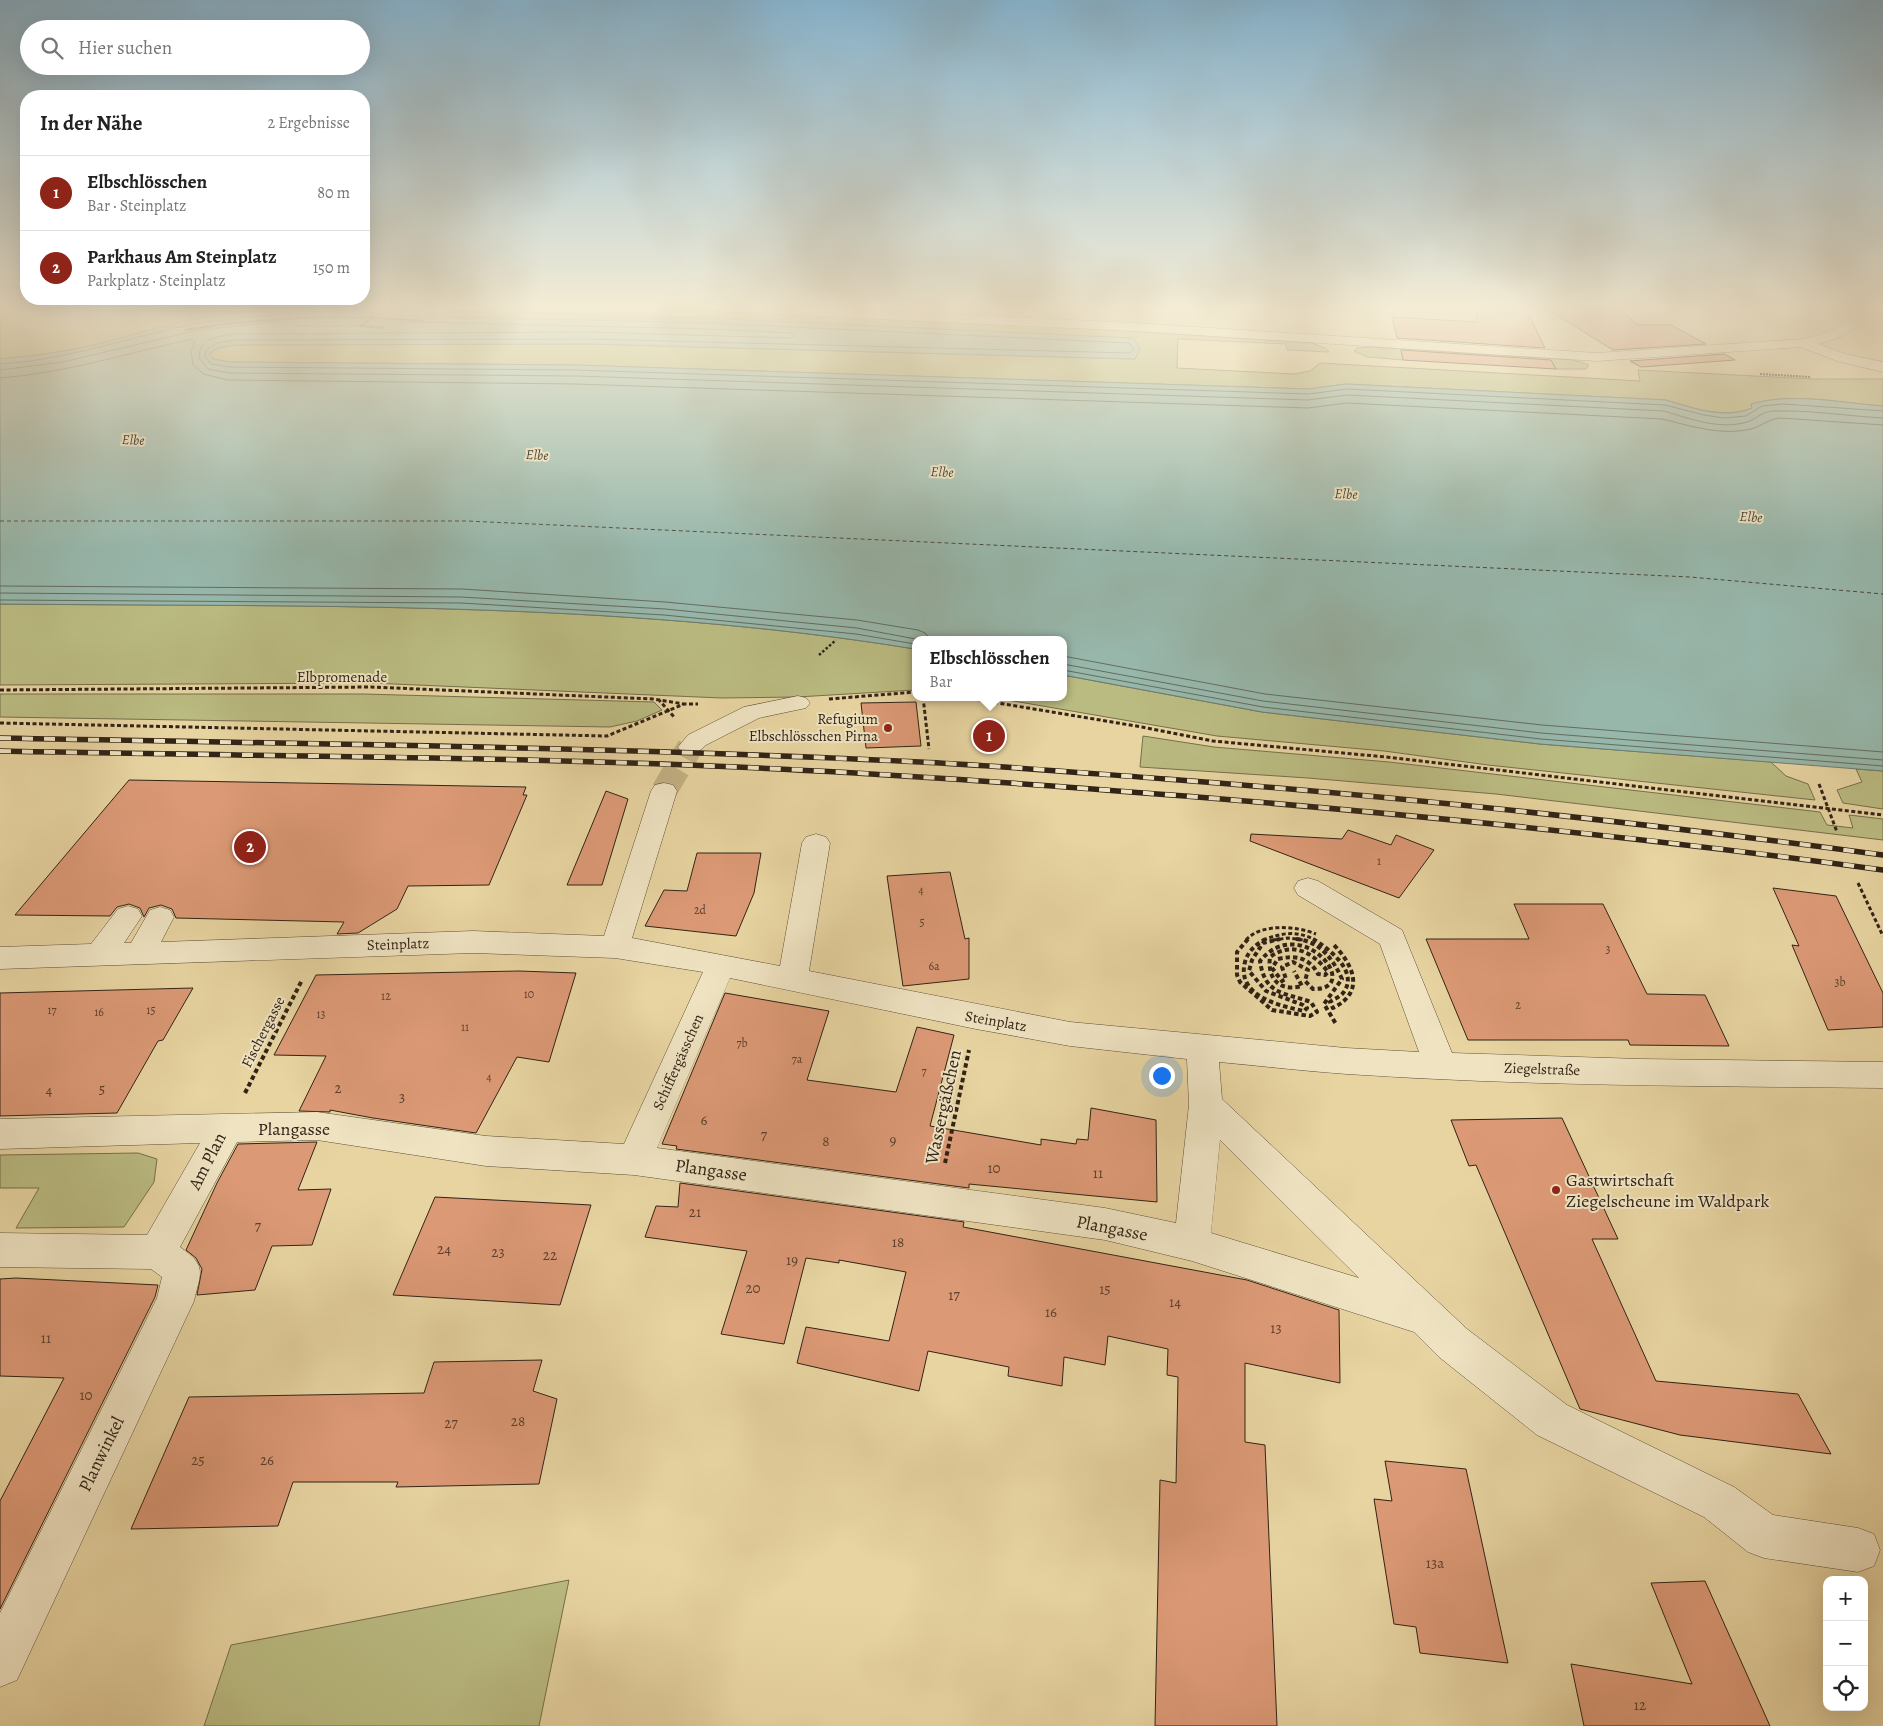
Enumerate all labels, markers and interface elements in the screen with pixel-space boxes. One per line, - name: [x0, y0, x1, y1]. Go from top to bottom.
- search box: [20, 20, 370, 75]
- icon: search: [38, 34, 66, 62]
- text: Hier suchen: [78, 35, 172, 61]
- text: In der Nähe: [40, 109, 142, 137]
- text: 2 Ergebnisse: [268, 112, 350, 134]
- text: Elbschlösschen: [87, 169, 207, 195]
- text: 1: [53, 182, 59, 204]
- text: 80 m: [317, 182, 350, 204]
- text: Bar · Steinplatz: [87, 195, 186, 217]
- text: Parkhaus Am Steinplatz: [87, 244, 277, 270]
- text: 2: [52, 257, 60, 279]
- text: 150 m: [313, 257, 350, 279]
- text: Parkplatz · Steinplatz: [87, 270, 226, 292]
- water label: Elbe: [121, 430, 145, 450]
- water label: Elbe: [525, 445, 549, 465]
- water label: Elbe: [930, 462, 954, 482]
- water label: Elbe: [1334, 484, 1358, 504]
- water label: Elbe: [1739, 507, 1763, 527]
- popup: [912, 636, 1067, 701]
- text: Elbschlösschen: [929, 645, 1050, 671]
- street label: Elbpromenade: [297, 667, 387, 687]
- text: Bar: [929, 671, 953, 693]
- place label: Refugium Elbschlösschen Pirna: [749, 709, 879, 746]
- pin: 1: [973, 717, 1005, 755]
- marker: Refugium Elbschlösschen Pirna: [882, 722, 894, 734]
- pin: 2: [234, 828, 266, 866]
- house number: 1: [1377, 853, 1381, 869]
- house number: 4: [918, 882, 924, 898]
- house number: 2d: [694, 902, 707, 918]
- house number: 5: [919, 914, 925, 930]
- street label: Steinplatz: [366, 933, 430, 955]
- house number: 3: [1606, 941, 1611, 957]
- house number: 6a: [928, 958, 940, 974]
- house number: 3b: [1834, 974, 1846, 990]
- house number: 10: [524, 986, 534, 1002]
- house number: 12: [381, 988, 391, 1004]
- street label: Fischergasse: [236, 993, 290, 1071]
- house number: 2: [1515, 997, 1521, 1013]
- house number: 17: [47, 1002, 58, 1018]
- house number: 15: [146, 1002, 156, 1018]
- house number: 16: [94, 1004, 104, 1020]
- house number: 13: [316, 1006, 326, 1022]
- street label: Steinplatz: [963, 1006, 1029, 1036]
- street label: Schiffergässchen: [648, 1011, 708, 1113]
- house number: 11: [461, 1019, 469, 1035]
- house number: 7b: [736, 1035, 748, 1051]
- street label: Wassergäßchen: [919, 1048, 967, 1167]
- house number: 7a: [792, 1051, 803, 1067]
- street label: Ziegelstraße: [1503, 1058, 1581, 1080]
- house number: 7: [921, 1063, 927, 1079]
- your location: [1149, 1063, 1175, 1089]
- house number: 4: [486, 1069, 492, 1085]
- house number: 2: [334, 1078, 342, 1098]
- house number: 5: [99, 1079, 105, 1099]
- house number: 4: [46, 1080, 53, 1100]
- house number: 3: [399, 1087, 405, 1107]
- house number: 6: [701, 1110, 708, 1130]
- street label: Plangasse: [258, 1117, 330, 1141]
- house number: 7: [761, 1125, 768, 1145]
- street label: Am Plan: [182, 1128, 232, 1195]
- house number: 9: [890, 1130, 897, 1150]
- house number: 8: [822, 1131, 830, 1151]
- street label: Plangasse: [674, 1153, 748, 1187]
- house number: 10: [987, 1158, 1001, 1178]
- house number: 11: [1093, 1163, 1103, 1183]
- place label: Gastwirtschaft Ziegelscheune im Waldpark: [1566, 1168, 1770, 1213]
- marker: Gastwirtschaft Ziegelscheune im Waldpark: [1550, 1184, 1562, 1196]
- house number: 21: [689, 1202, 701, 1222]
- street label: Plangasse: [1074, 1209, 1150, 1247]
- house number: 7: [255, 1216, 262, 1236]
- house number: 18: [892, 1232, 904, 1252]
- house number: 24: [437, 1239, 451, 1259]
- house number: 23: [491, 1242, 505, 1262]
- house number: 22: [543, 1245, 557, 1265]
- house number: 19: [786, 1250, 798, 1270]
- house number: 20: [745, 1278, 761, 1298]
- house number: 15: [1099, 1279, 1111, 1299]
- house number: 17: [948, 1285, 960, 1305]
- house number: 14: [1169, 1292, 1181, 1312]
- house number: 16: [1045, 1302, 1057, 1322]
- house number: 13: [1270, 1318, 1282, 1338]
- house number: 11: [41, 1328, 51, 1348]
- house number: 10: [79, 1385, 93, 1405]
- house number: 28: [511, 1411, 525, 1431]
- street label: Planwinkel: [72, 1412, 130, 1496]
- house number: 27: [444, 1413, 458, 1433]
- house number: 25: [191, 1450, 205, 1470]
- house number: 26: [260, 1450, 274, 1470]
- house number: 13a: [1426, 1553, 1444, 1573]
- map controls: [1823, 1576, 1868, 1711]
- button: +: [1823, 1576, 1868, 1621]
- button: −: [1823, 1621, 1868, 1666]
- button: locate: [1823, 1666, 1868, 1711]
- house number: 12: [1634, 1695, 1646, 1715]

